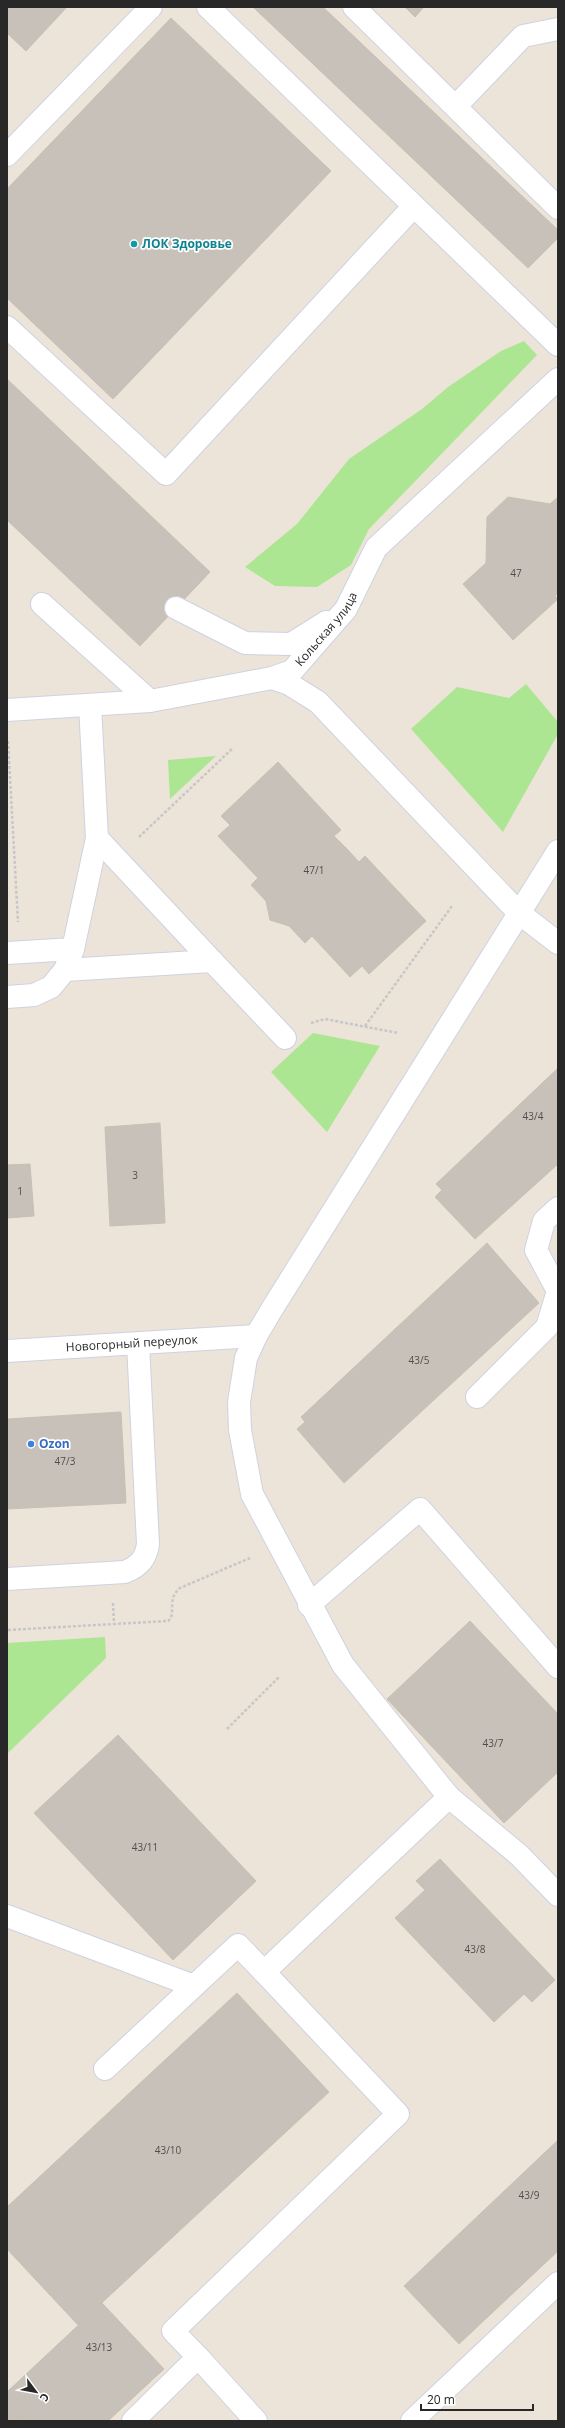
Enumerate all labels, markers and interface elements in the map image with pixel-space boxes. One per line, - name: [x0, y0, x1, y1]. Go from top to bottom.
- place label: ЛОК Здоровье: [142, 235, 232, 252]
- marker: ЛОК Здоровье: [129, 239, 139, 249]
- house number: 47: [510, 566, 522, 580]
- street label: Кольская улица: [291, 589, 361, 670]
- house number: 47/1: [304, 863, 324, 877]
- house number: 43/4: [523, 1109, 544, 1123]
- house number: 3: [132, 1168, 138, 1182]
- house number: 1: [17, 1184, 23, 1198]
- street label: Новогорный переулок: [65, 1330, 199, 1355]
- house number: 43/5: [409, 1353, 430, 1367]
- place label: Ozon: [39, 1435, 70, 1452]
- marker: Ozon: [26, 1439, 36, 1449]
- house number: 47/3: [55, 1454, 76, 1468]
- house number: 43/7: [483, 1736, 504, 1750]
- house number: 43/11: [132, 1840, 158, 1854]
- house number: 43/8: [465, 1942, 486, 1956]
- house number: 43/10: [155, 2143, 182, 2157]
- house number: 43/9: [519, 2188, 540, 2202]
- house number: 43/13: [86, 2340, 113, 2354]
- north arrow: [16, 2372, 56, 2412]
- scale bar: [421, 2386, 533, 2412]
- text: С: [37, 2391, 53, 2405]
- text: 20 m: [427, 2391, 455, 2408]

